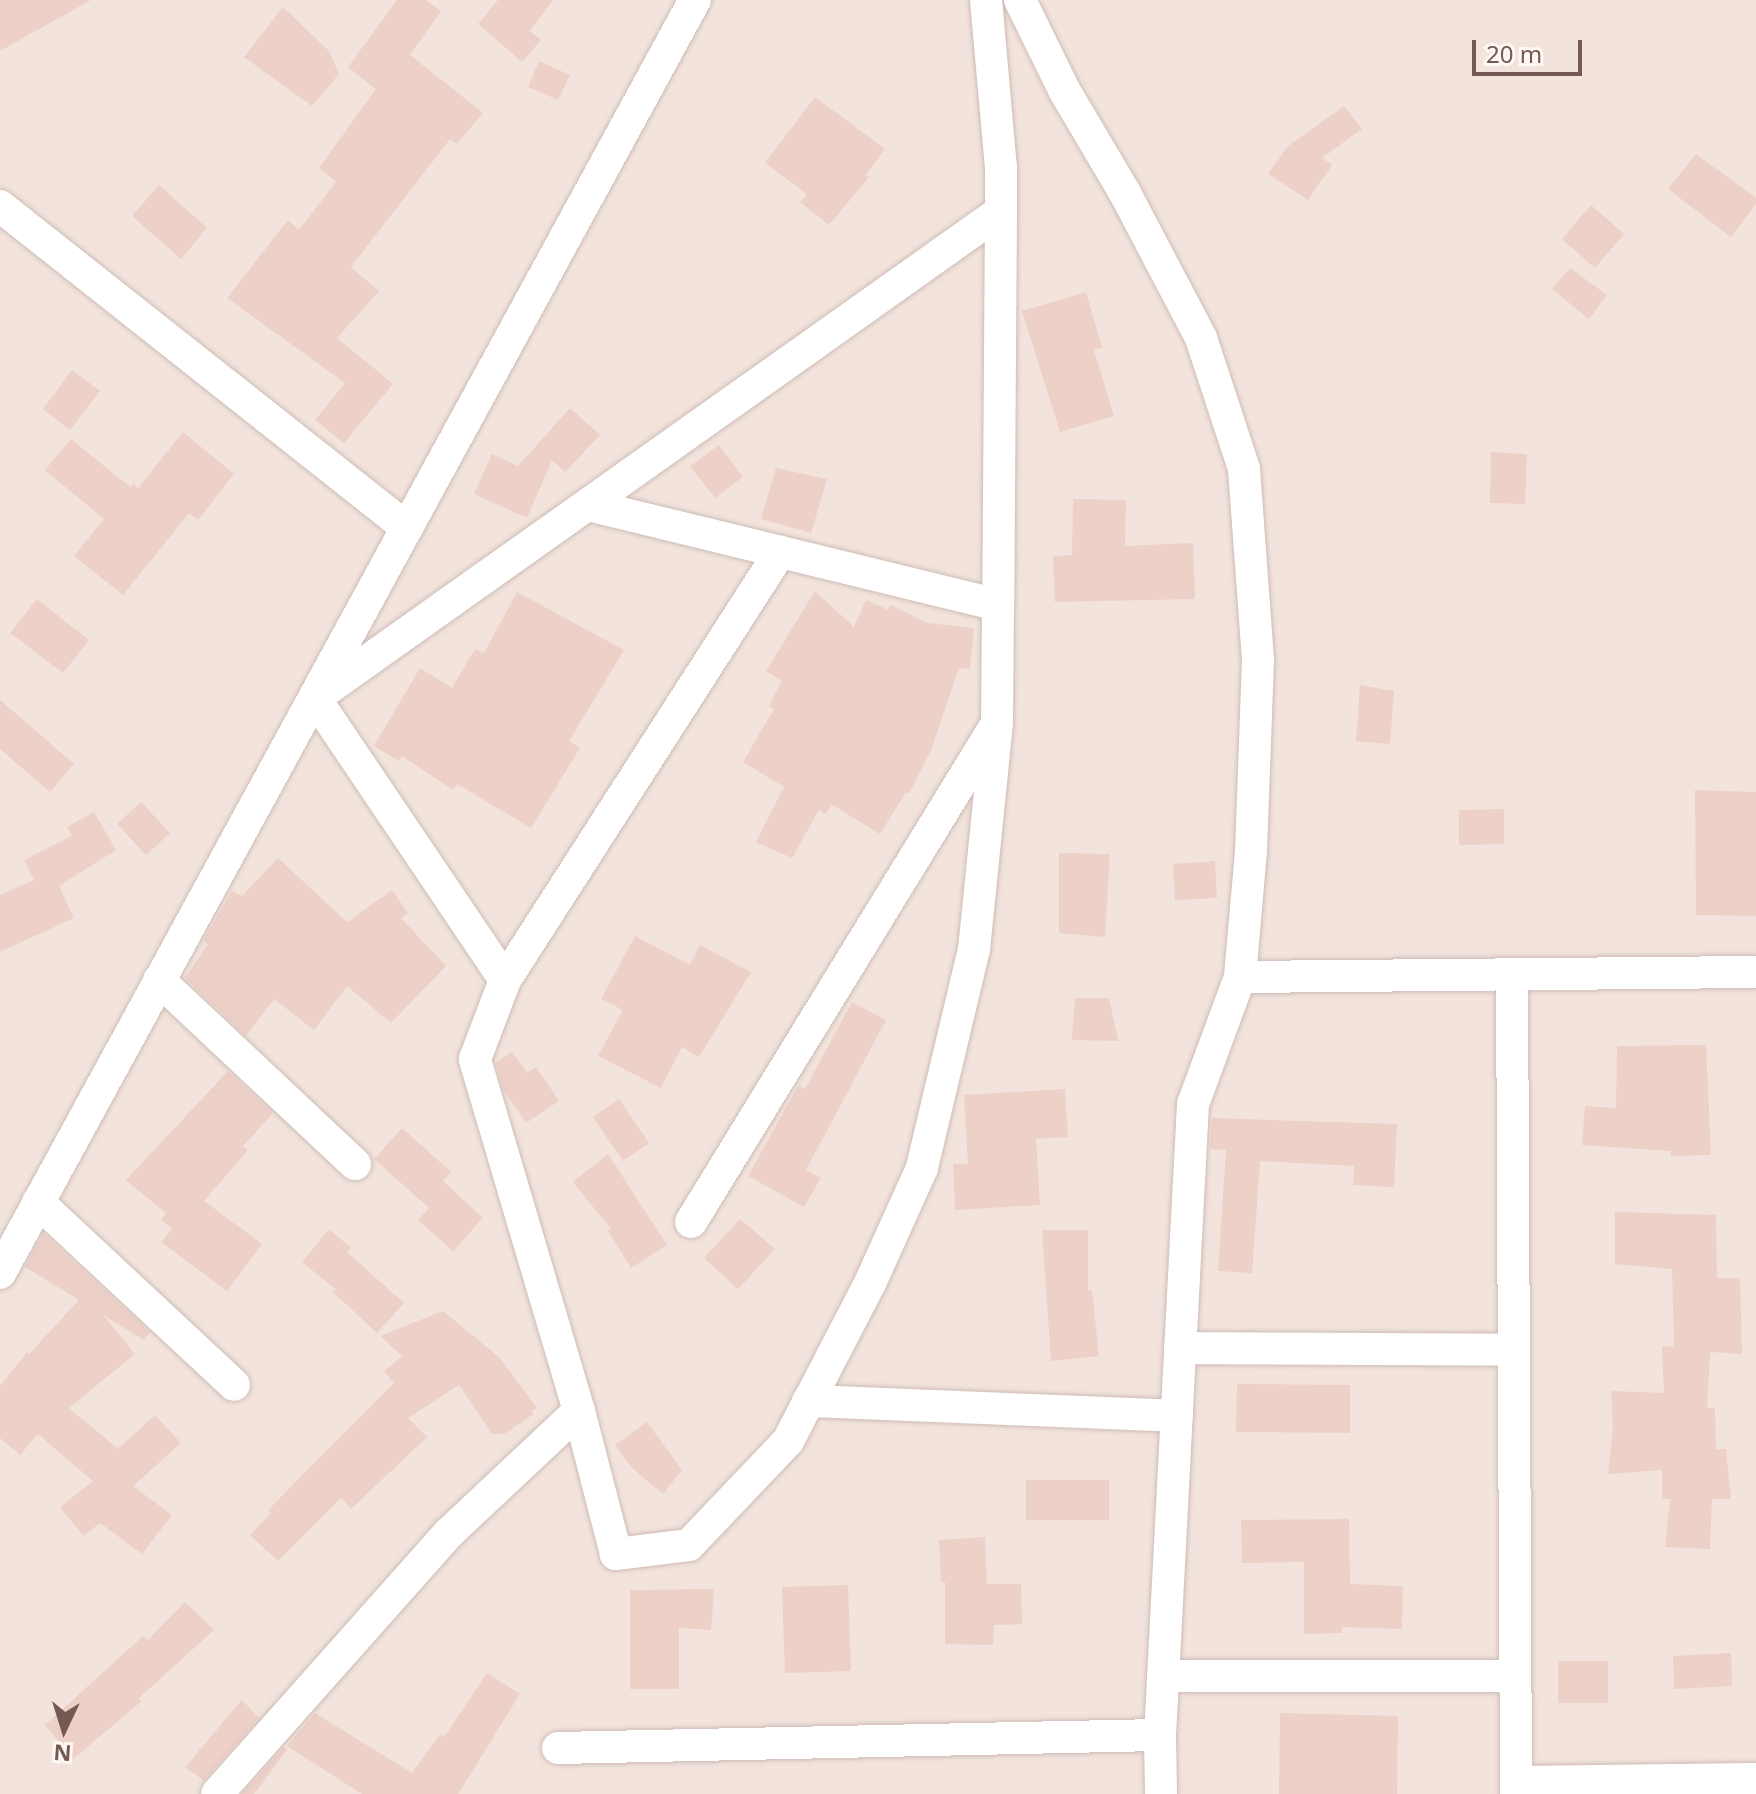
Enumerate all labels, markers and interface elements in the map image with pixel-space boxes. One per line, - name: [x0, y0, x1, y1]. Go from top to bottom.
- scale bar: [1476, 24, 1586, 74]
- text: 20 m: [1486, 37, 1542, 70]
- north arrow: [24, 1690, 104, 1770]
- text: N: [52, 1738, 72, 1770]

